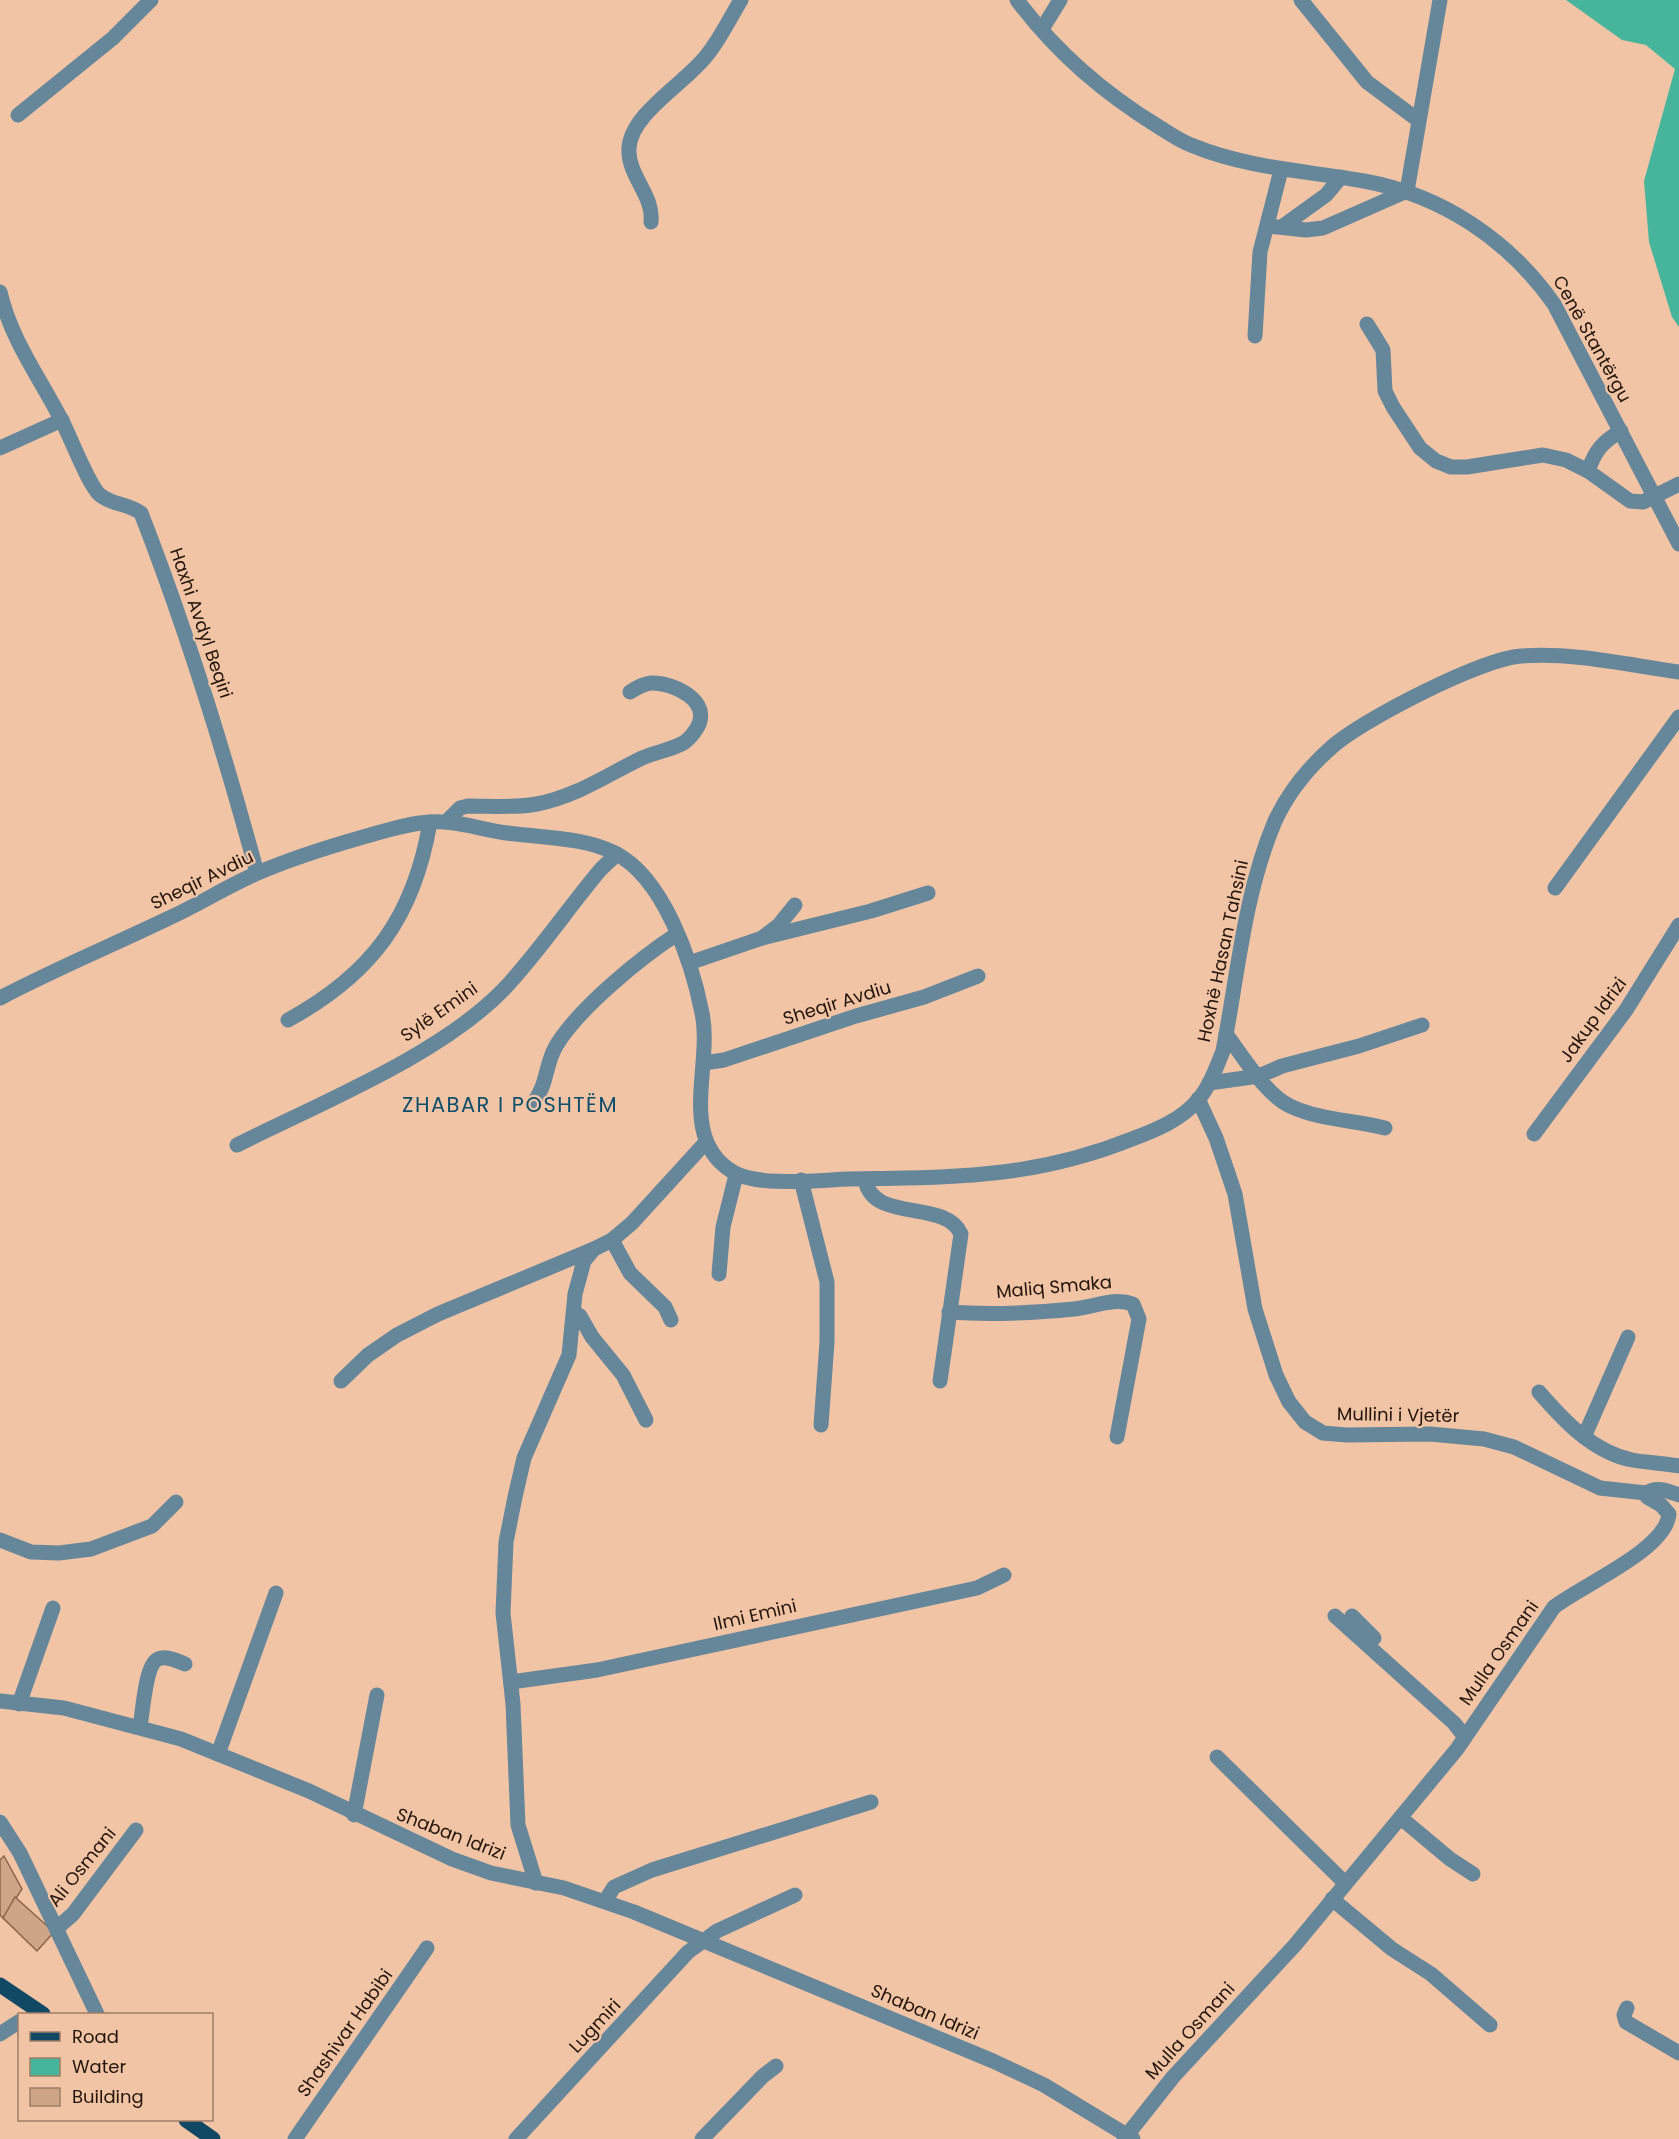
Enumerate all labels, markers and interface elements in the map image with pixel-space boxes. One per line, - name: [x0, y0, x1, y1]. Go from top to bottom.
- street label: Cenë Stantërgu: [1547, 271, 1638, 407]
- street label: Haxhi Avdyl Beqiri: [164, 544, 239, 701]
- street label: Sheqir Avdiu: [146, 844, 257, 915]
- street label: Hoxhë Hasan Tahsini: [1191, 857, 1254, 1044]
- street label: Jakup Idrizi: [1553, 972, 1632, 1067]
- street label: Sheqir Avdiu: [780, 974, 894, 1031]
- street label: Sylë Emini: [395, 976, 482, 1047]
- district label: ZHABAR I POSHTËM: [402, 1090, 618, 1119]
- street label: Maliq Smaka: [995, 1269, 1113, 1304]
- street label: Mullini i Vjetër: [1337, 1401, 1460, 1428]
- street label: Ilmi Emini: [711, 1593, 799, 1636]
- street label: Mulla Osmani: [1453, 1595, 1544, 1710]
- street label: Shaban Idrizi: [393, 1801, 509, 1866]
- street label: Ali Osmani: [42, 1822, 122, 1912]
- street label: Shashivar Habibi: [291, 1964, 398, 2102]
- street label: Mulla Osmani: [1139, 1977, 1240, 2085]
- street label: Shaban Idrizi: [867, 1978, 983, 2046]
- street label: Lugmiri: [563, 1993, 626, 2058]
- legend: [18, 2013, 213, 2121]
- text: Road: [72, 2024, 119, 2049]
- text: Water: [72, 2054, 126, 2079]
- text: Building: [72, 2084, 144, 2109]

